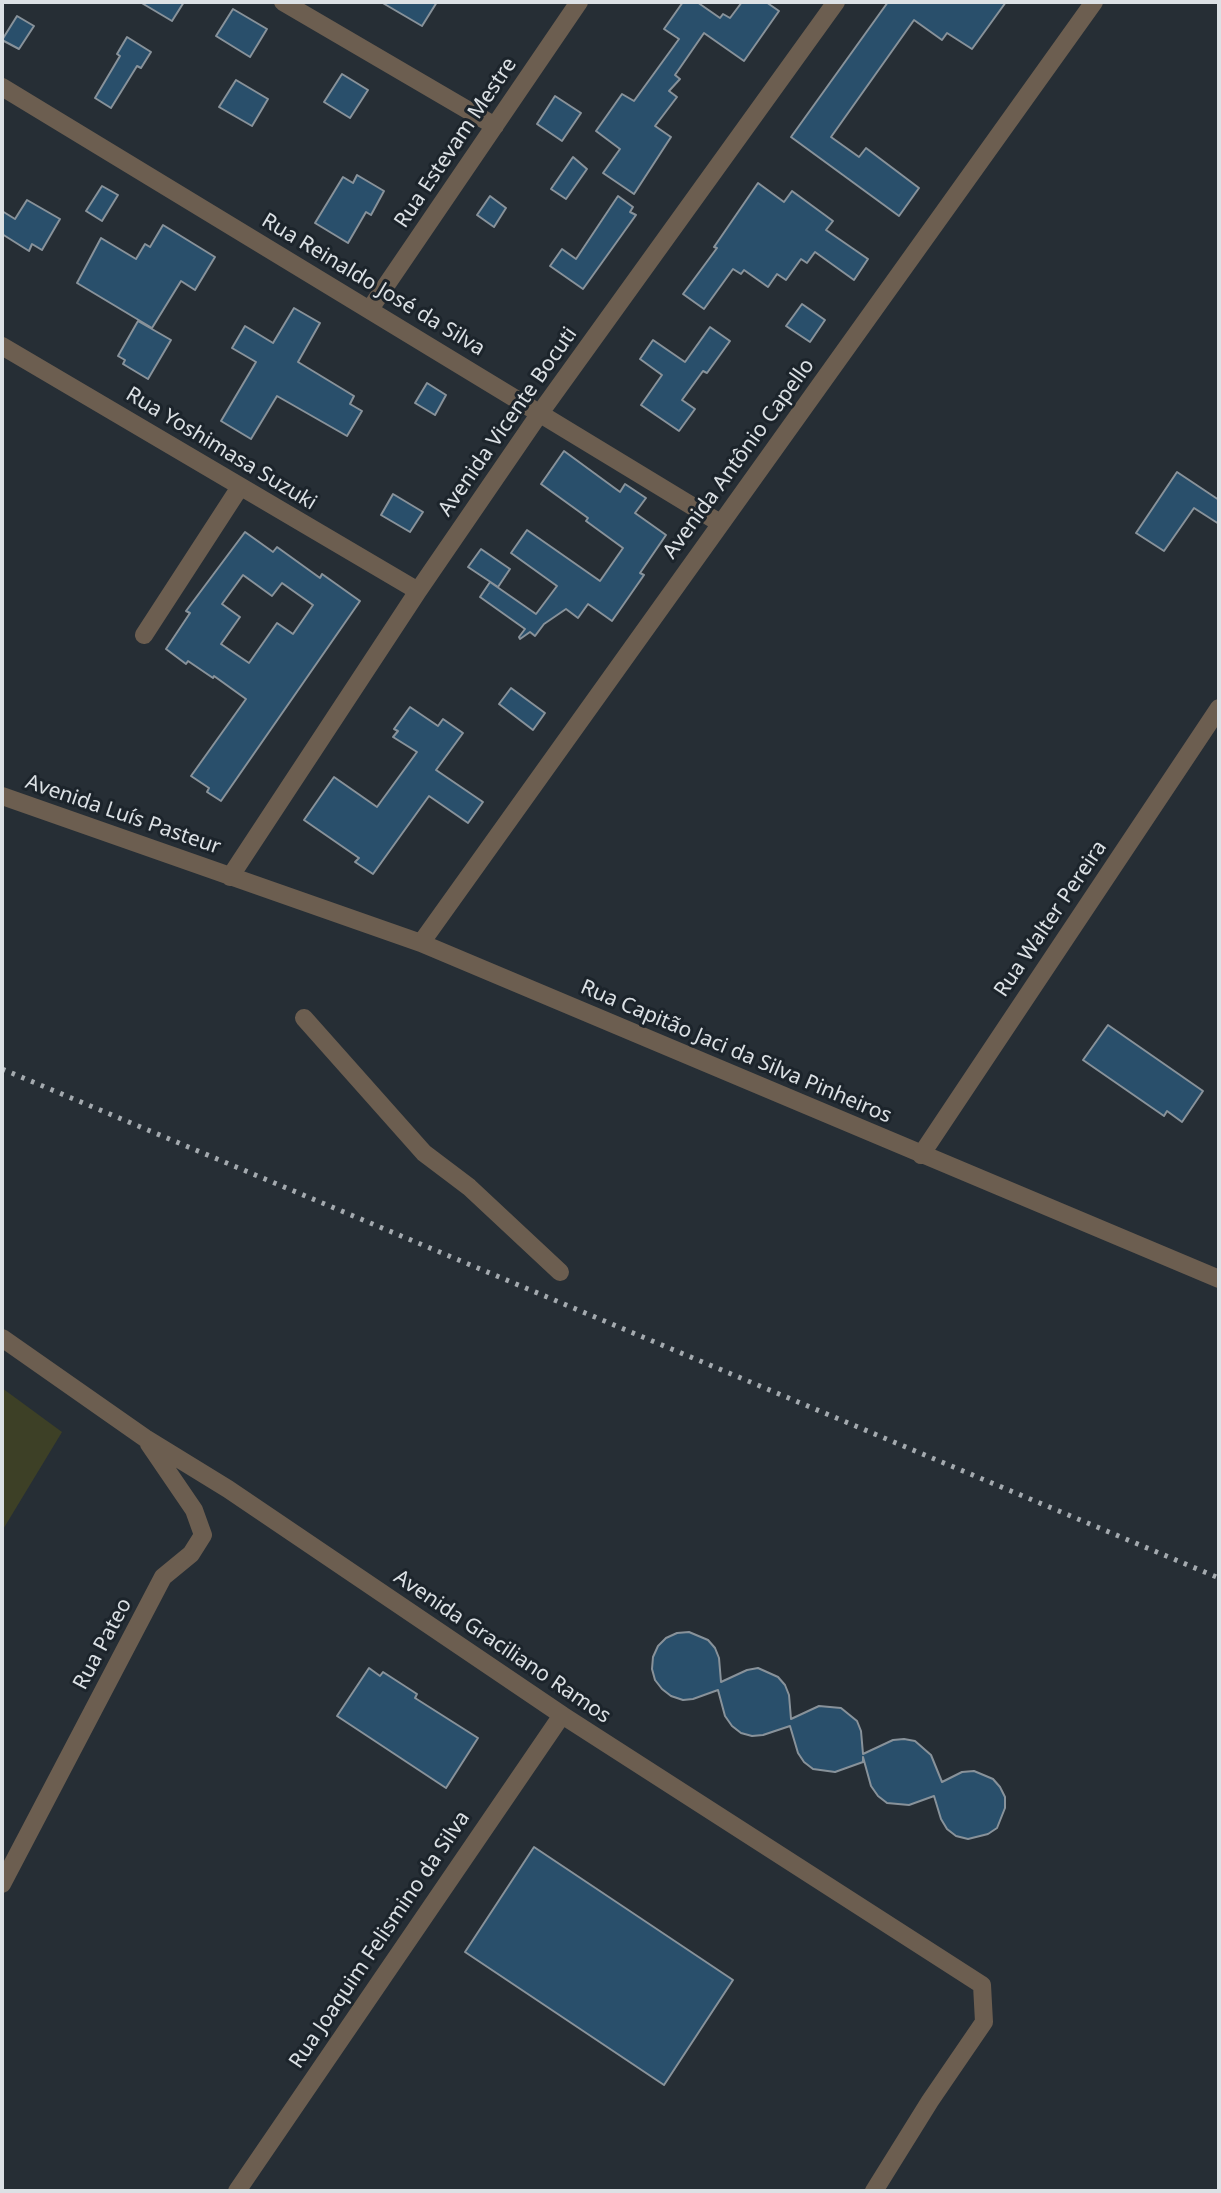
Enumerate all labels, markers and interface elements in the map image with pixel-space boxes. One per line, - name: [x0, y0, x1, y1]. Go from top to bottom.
- street label: Rua Estevam Mestre: [390, 53, 522, 233]
- street label: Rua Reinaldo José da Silva: [257, 208, 489, 362]
- street label: Avenida Vicente Bocuti: [433, 323, 583, 521]
- street label: Avenida Antônio Capello: [658, 354, 820, 564]
- street label: Rua Yoshimasa Suzuki: [121, 382, 321, 516]
- street label: Avenida Luís Pasteur: [22, 770, 224, 860]
- street label: Rua Walter Pereira: [989, 836, 1113, 1002]
- street label: Rua Capitão Jaci da Silva Pinheiros: [577, 975, 895, 1129]
- street label: Avenida Graciliano Ramos: [389, 1565, 615, 1729]
- street label: Rua Pateo: [68, 1594, 138, 1694]
- street label: Rua Joaquim Felismino da Silva: [284, 1807, 476, 2073]

